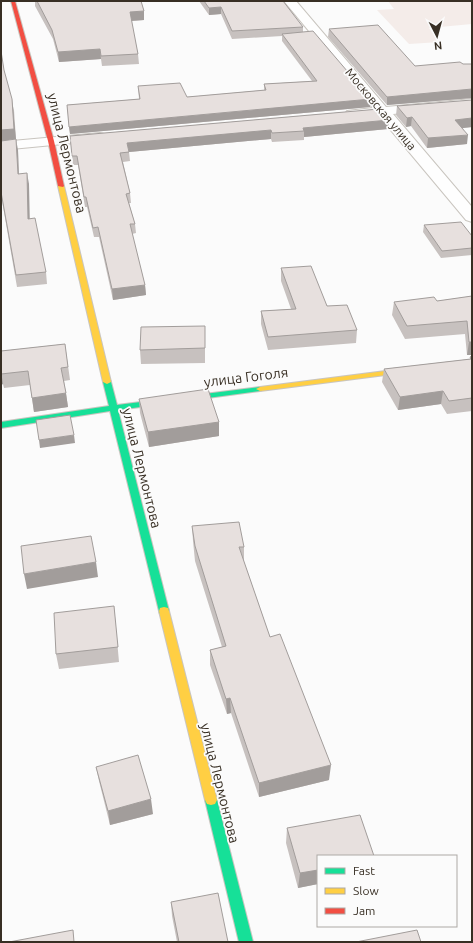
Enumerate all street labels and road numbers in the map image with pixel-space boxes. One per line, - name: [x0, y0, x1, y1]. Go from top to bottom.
- street label: Московская улица: [343, 66, 419, 152]
- street label: улица Лермонтова: [44, 91, 90, 215]
- street label: улица Гоголя: [203, 364, 289, 390]
- street label: улица Лермонтова: [119, 406, 165, 530]
- street label: улица Лермонтова: [197, 721, 243, 845]

